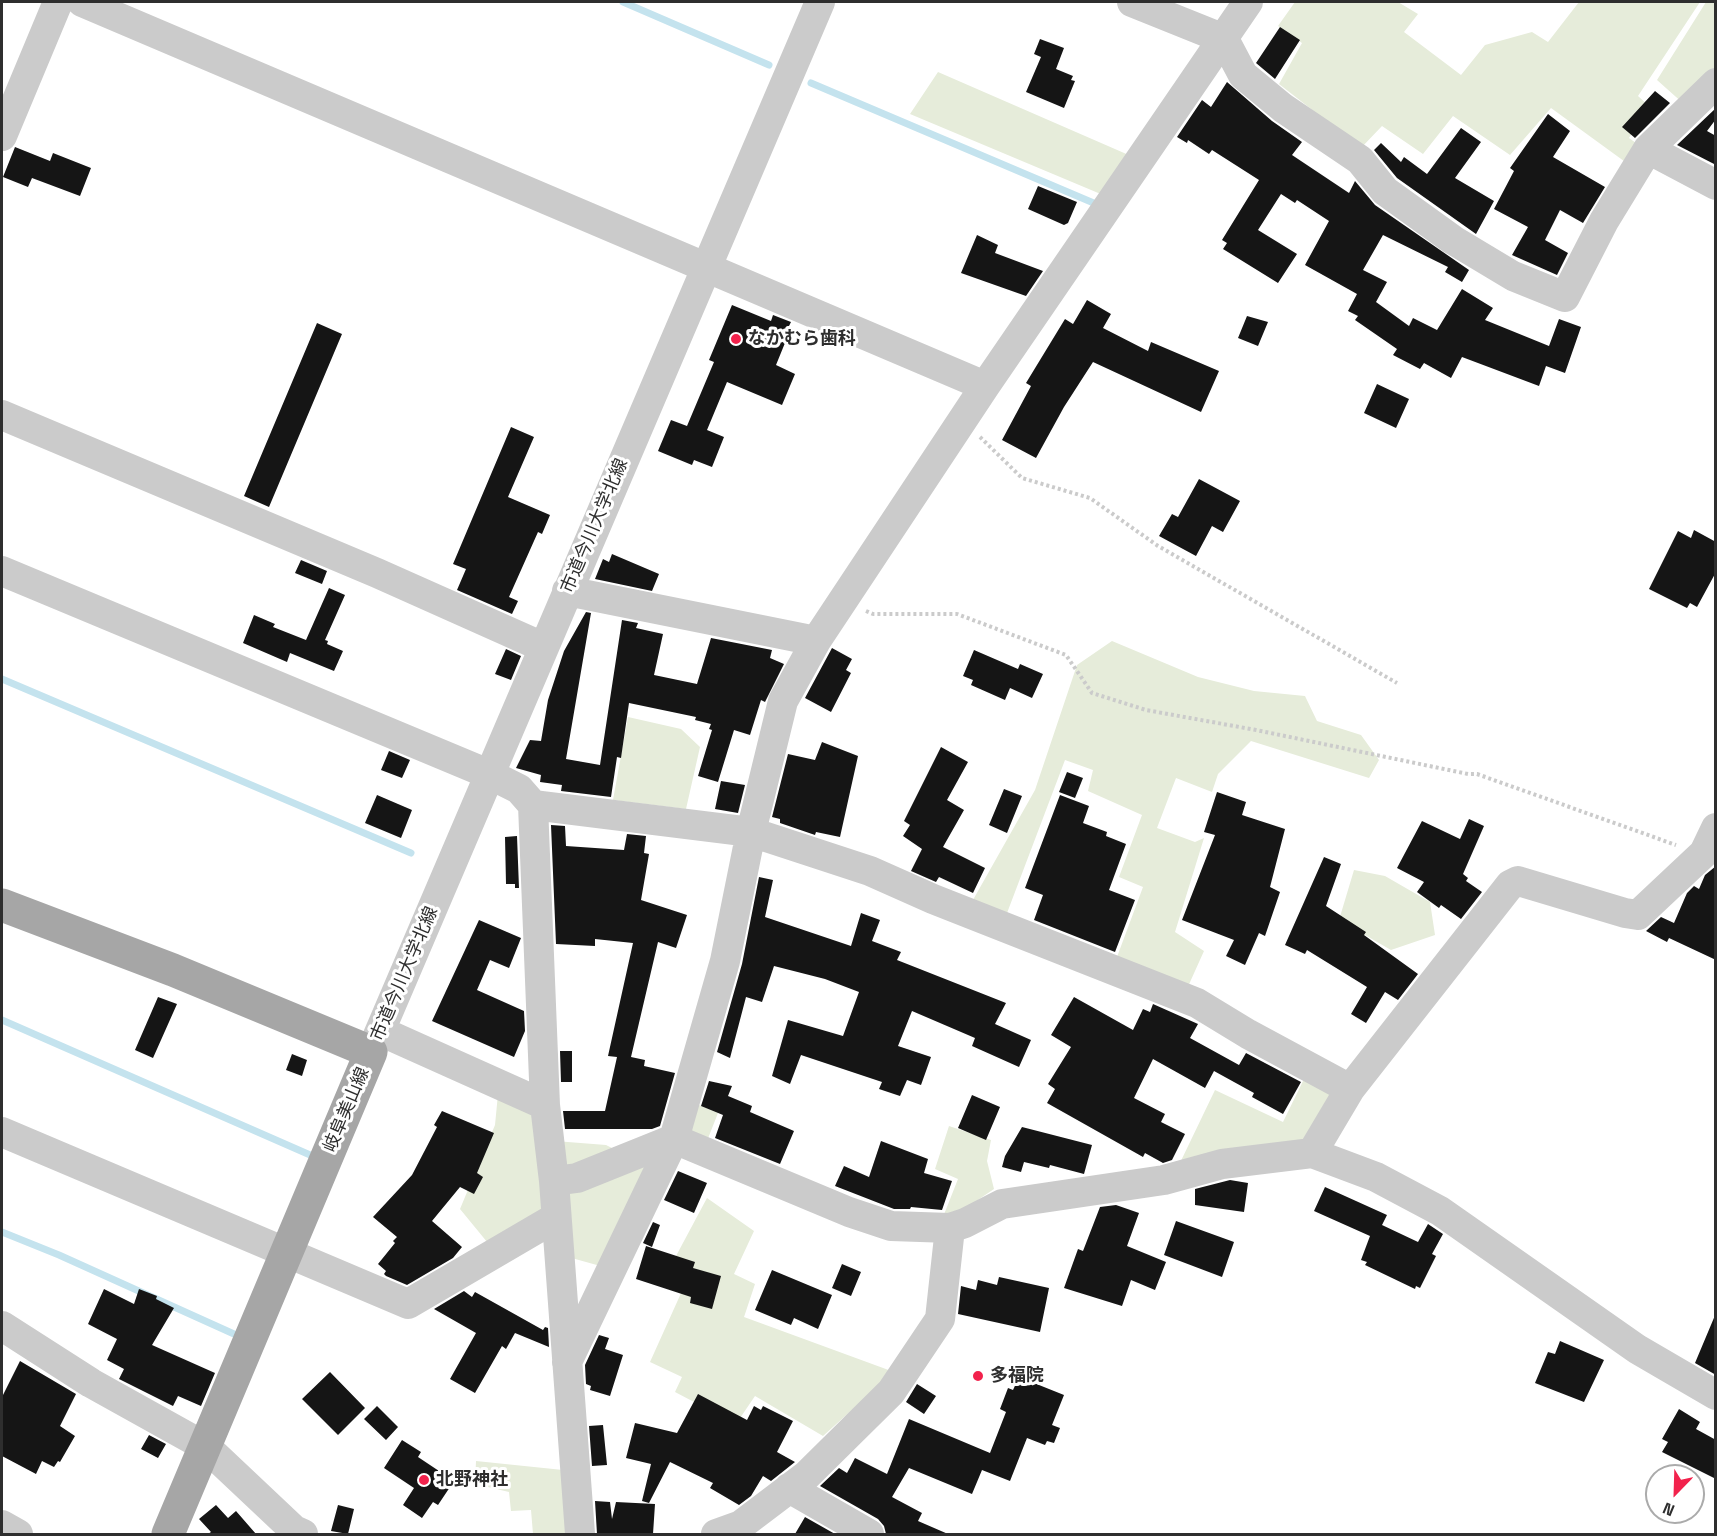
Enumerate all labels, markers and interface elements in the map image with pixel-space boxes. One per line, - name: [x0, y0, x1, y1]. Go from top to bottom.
- place label: なかむら歯科: [748, 328, 856, 350]
- marker: なかむら歯科: [729, 332, 743, 346]
- street label: 市道今川大学北線: [557, 456, 633, 596]
- street label: 市道今川大学北線: [367, 904, 443, 1044]
- street label: 岐阜美山線: [319, 1064, 375, 1156]
- place label: 多福院: [990, 1365, 1044, 1387]
- marker: 多福院: [971, 1369, 985, 1383]
- north arrow: [1645, 1464, 1705, 1524]
- place label: 北野神社: [436, 1469, 508, 1491]
- marker: 北野神社: [417, 1473, 431, 1487]
- text: N: [1660, 1497, 1678, 1521]

